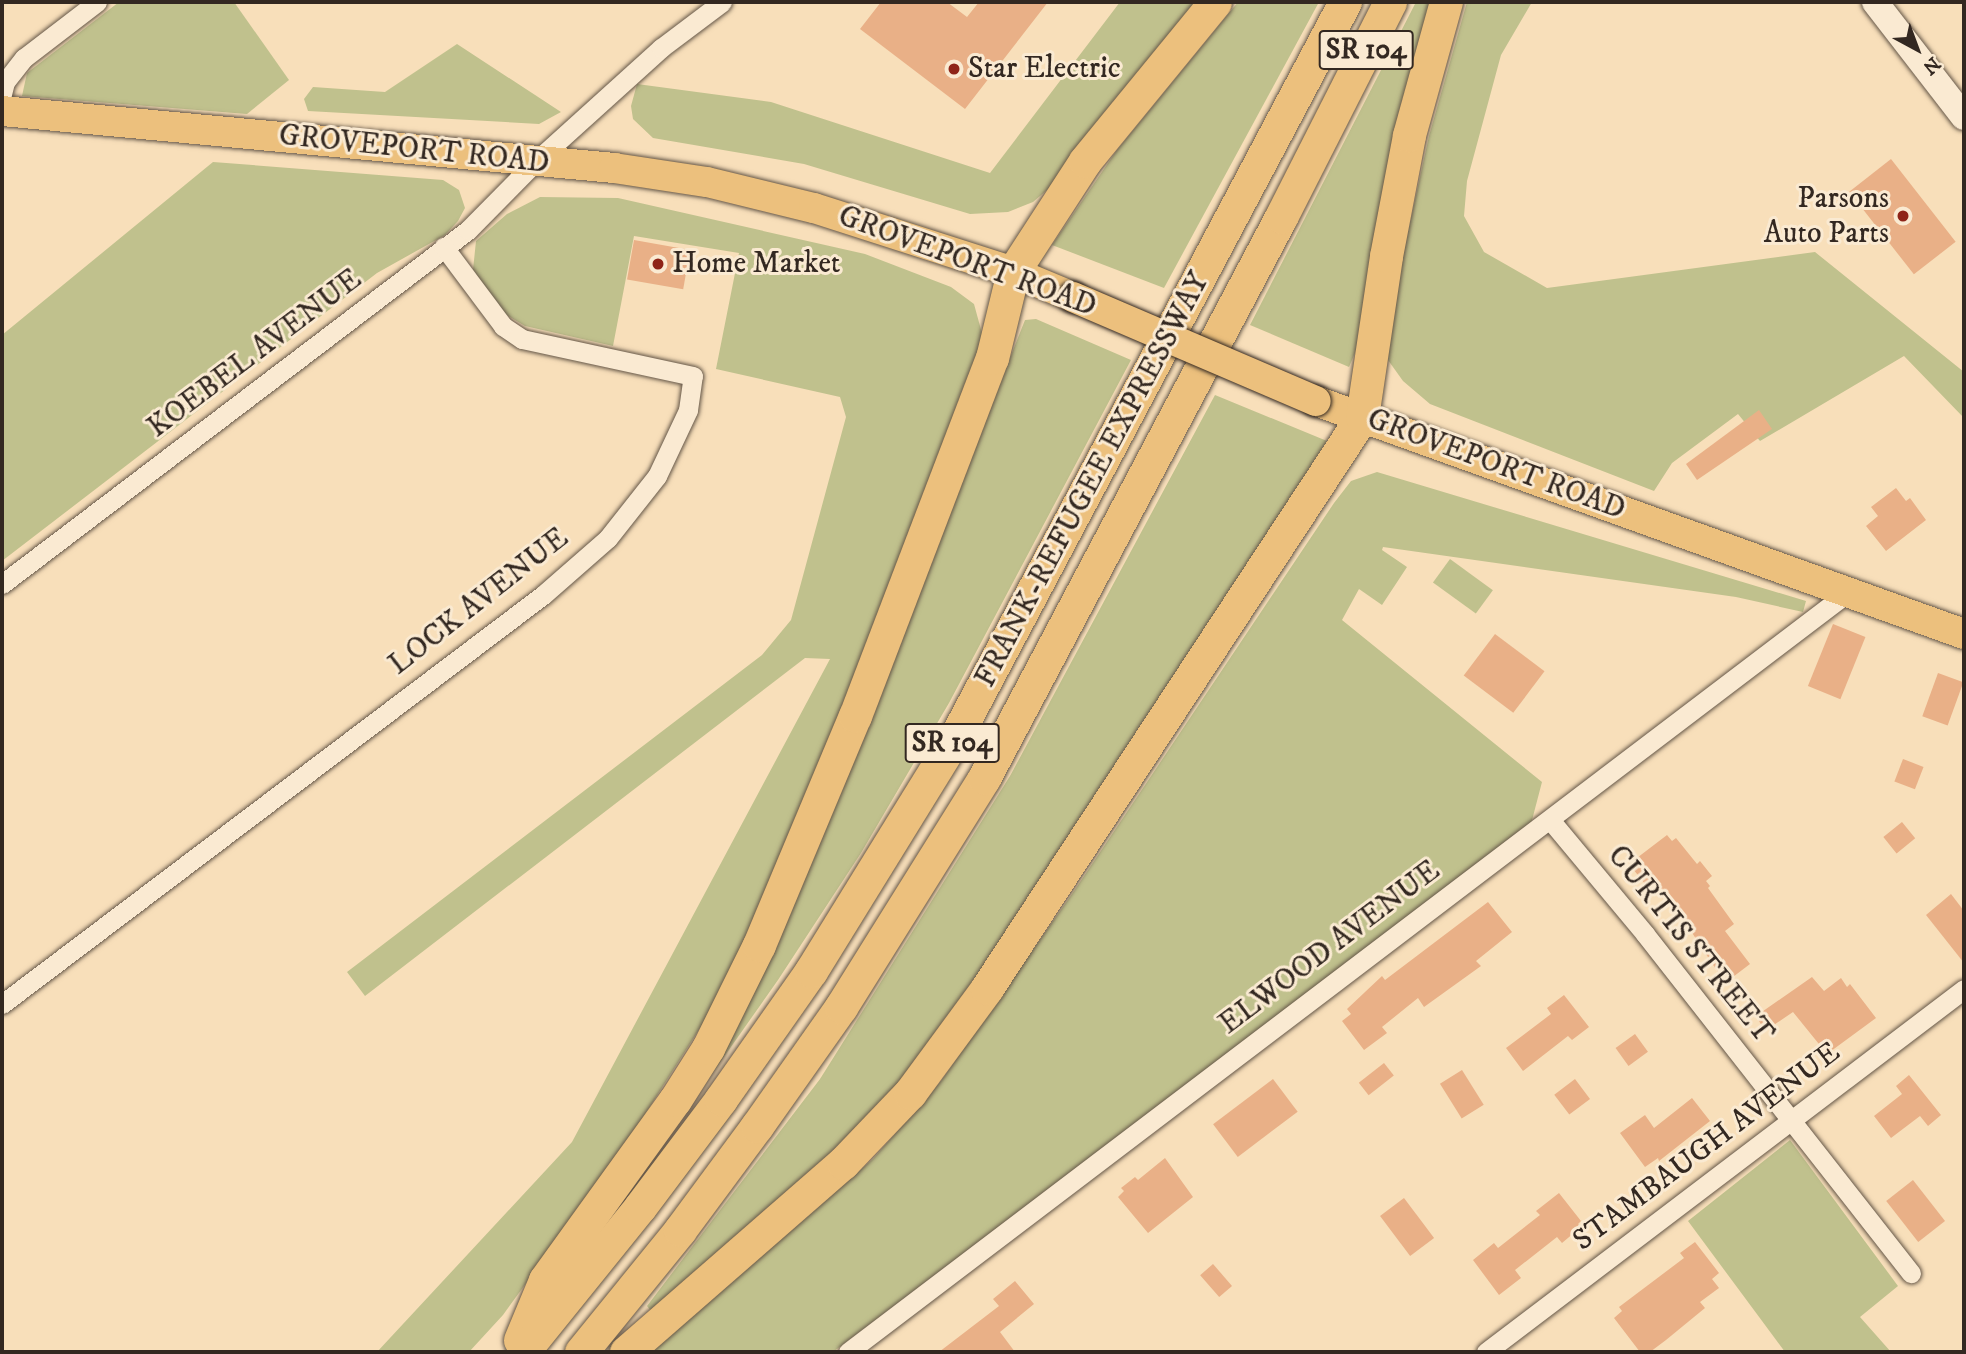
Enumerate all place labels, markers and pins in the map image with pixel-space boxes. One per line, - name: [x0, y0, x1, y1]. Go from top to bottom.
- place label: Star Electric: [968, 51, 1121, 87]
- marker: Star Electric: [946, 61, 962, 77]
- place label: Parsons Auto Parts: [1764, 181, 1889, 251]
- marker: Parsons Auto Parts: [1895, 208, 1911, 224]
- place label: Home Market: [672, 246, 840, 282]
- marker: Home Market: [650, 256, 666, 272]

